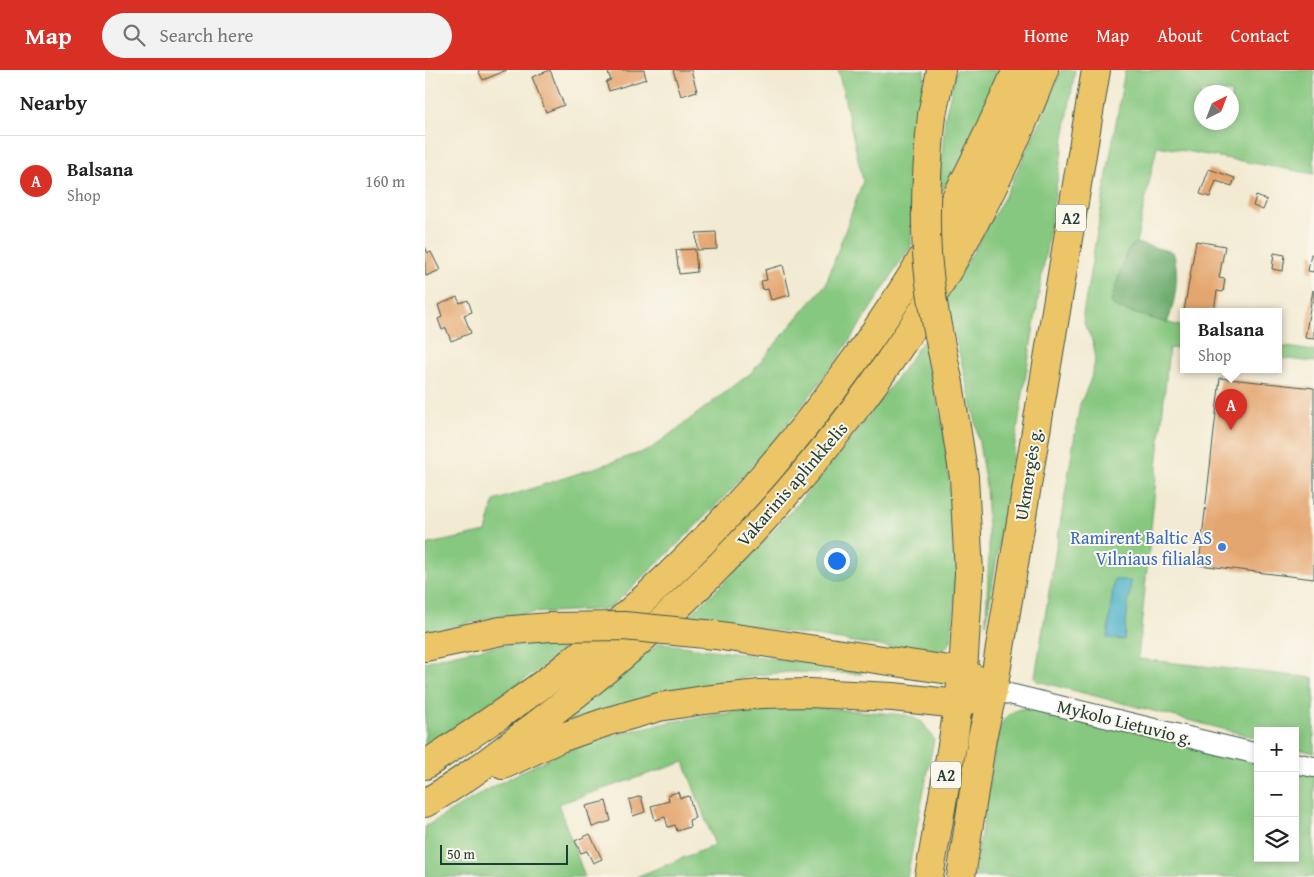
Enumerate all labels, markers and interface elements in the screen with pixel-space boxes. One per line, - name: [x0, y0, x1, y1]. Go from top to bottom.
- search box: [102, 13, 452, 58]
- text: Map: [25, 18, 72, 53]
- icon: search: [120, 21, 148, 49]
- text: Search here: [160, 21, 253, 49]
- text: Home: [1024, 22, 1068, 49]
- text: Map: [1096, 22, 1129, 49]
- text: About: [1157, 22, 1203, 49]
- text: Contact: [1231, 22, 1289, 49]
- north arrow: [1194, 85, 1239, 130]
- text: Nearby: [20, 87, 87, 118]
- text: Balsana: [67, 155, 133, 183]
- text: A: [31, 169, 41, 193]
- text: 160 m: [365, 169, 405, 193]
- text: Shop: [67, 183, 101, 207]
- road number: A2: [1056, 204, 1086, 232]
- popup: [1180, 308, 1282, 373]
- text: Balsana: [1198, 315, 1264, 343]
- text: Shop: [1198, 343, 1231, 367]
- pin: A: [1215, 389, 1247, 430]
- street label: Vakarinis aplinkkelis: [730, 416, 854, 552]
- street label: Ukmergės g.: [1007, 426, 1049, 522]
- place label: Ramirent Baltic AS Vilniaus filialas: [1071, 524, 1212, 572]
- marker: Ramirent Baltic AS Vilniaus filialas: [1216, 541, 1228, 553]
- your location: [824, 548, 850, 574]
- street label: Mykolo Lietuvio g.: [1054, 692, 1196, 752]
- map controls: [1254, 727, 1299, 862]
- button: +: [1254, 727, 1299, 772]
- road number: A2: [931, 762, 961, 788]
- button: −: [1254, 772, 1299, 817]
- button: layers: [1254, 817, 1299, 862]
- scale bar: [440, 842, 567, 865]
- text: 50 m: [447, 844, 475, 864]

